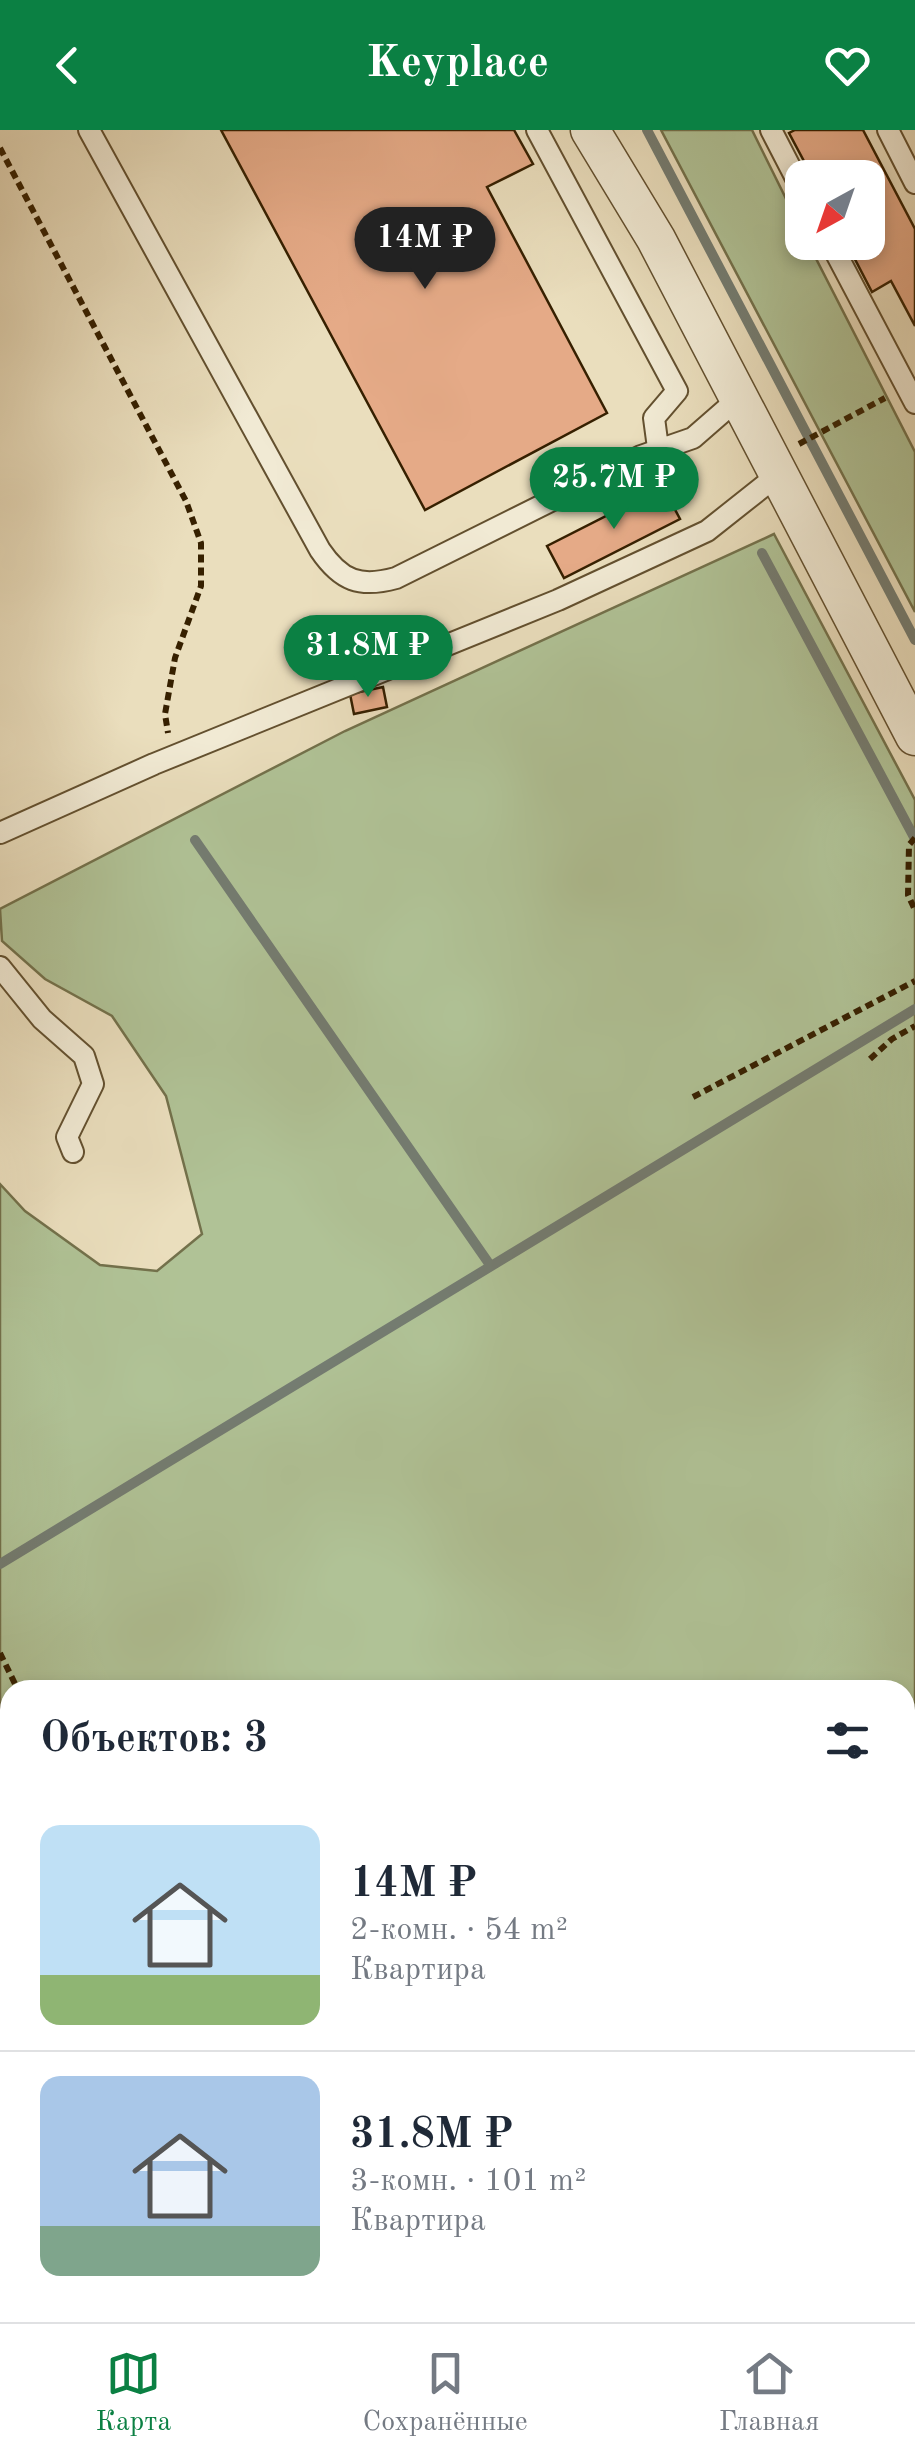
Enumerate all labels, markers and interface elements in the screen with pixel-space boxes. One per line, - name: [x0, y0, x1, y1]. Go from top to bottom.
- icon: back: [40, 38, 95, 93]
- icon: heart: [820, 38, 875, 93]
- text: Keyplace: [366, 42, 549, 87]
- north arrow: [785, 160, 885, 260]
- map controls: [785, 160, 885, 260]
- pin: 14M ₽: [355, 207, 495, 292]
- text: 14M ₽: [376, 223, 474, 255]
- pin: 25.7M ₽: [522, 447, 706, 532]
- text: 25.7M ₽: [552, 463, 676, 495]
- pin: 31.8M ₽: [276, 615, 460, 700]
- text: 31.8M ₽: [306, 631, 430, 663]
- icon: filters: [820, 1713, 875, 1768]
- text: Объектов: 3: [40, 1719, 268, 1761]
- text: 14M ₽: [350, 1864, 477, 1906]
- icon: home: [120, 1865, 240, 1985]
- text: 2-комн. · 54 m²: [350, 1915, 568, 1947]
- text: Квартира: [350, 1955, 486, 1987]
- text: 31.8M ₽: [350, 2115, 513, 2157]
- icon: home: [120, 2116, 240, 2236]
- text: 3-комн. · 101 m²: [350, 2166, 586, 2198]
- text: Квартира: [350, 2206, 486, 2238]
- tab: Карта: [96, 2346, 171, 2441]
- tab: Сохранённые: [362, 2346, 528, 2441]
- tab: Главная: [719, 2346, 819, 2441]

